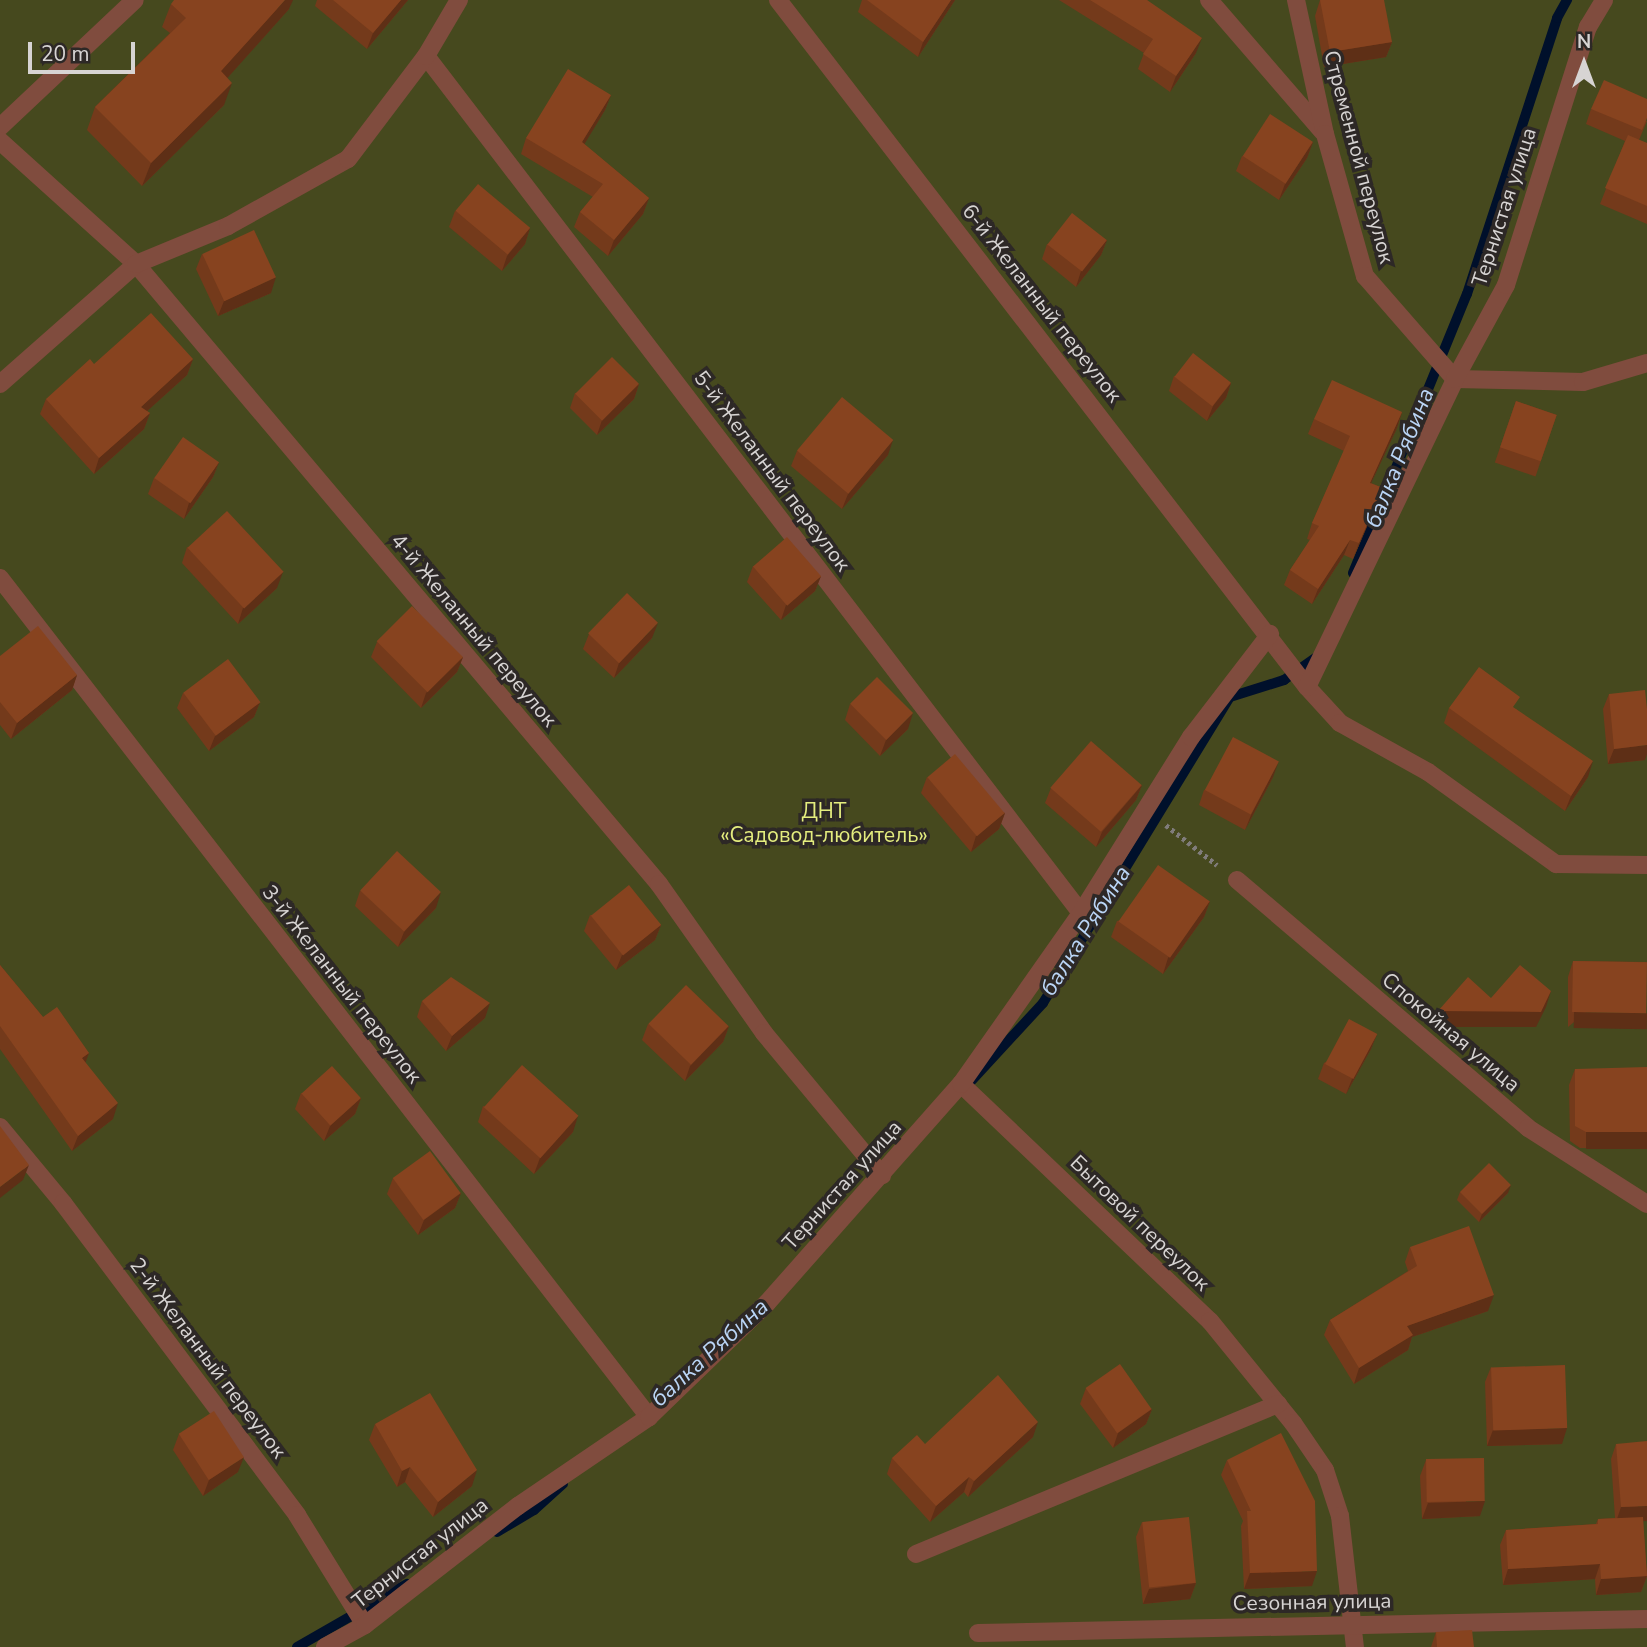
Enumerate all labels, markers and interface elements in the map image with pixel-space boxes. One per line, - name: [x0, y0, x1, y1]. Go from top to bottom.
- scale bar: [32, 28, 138, 72]
- north arrow: [1549, 28, 1619, 98]
- text: N: [1577, 29, 1591, 55]
- text: 20 m: [41, 40, 90, 68]
- street label: Стременной переулок: [1318, 48, 1400, 266]
- street label: Тернистая улица: [1466, 124, 1542, 290]
- street label: 6-й Желанный переулок: [957, 199, 1127, 407]
- street label: 5-й Желанный переулок: [688, 366, 856, 576]
- water label: балка Рябина: [1359, 384, 1441, 532]
- street label: 4-й Желанный переулок: [386, 528, 562, 732]
- park label: ДНТ «Садовод-любитель»: [720, 798, 928, 848]
- water label: балка Рябина: [1035, 861, 1137, 1001]
- street label: 3-й Желанный переулок: [257, 880, 427, 1088]
- street label: Спокойная улица: [1377, 967, 1525, 1097]
- street label: Тернистая улица: [777, 1115, 907, 1255]
- street label: Бытовой переулок: [1065, 1150, 1215, 1296]
- street label: 2-й Желанный переулок: [124, 1253, 292, 1463]
- water label: балка Рябина: [646, 1293, 774, 1413]
- street label: Тернистая улица: [347, 1492, 493, 1614]
- street label: Сезонная улица: [1232, 1588, 1392, 1616]

